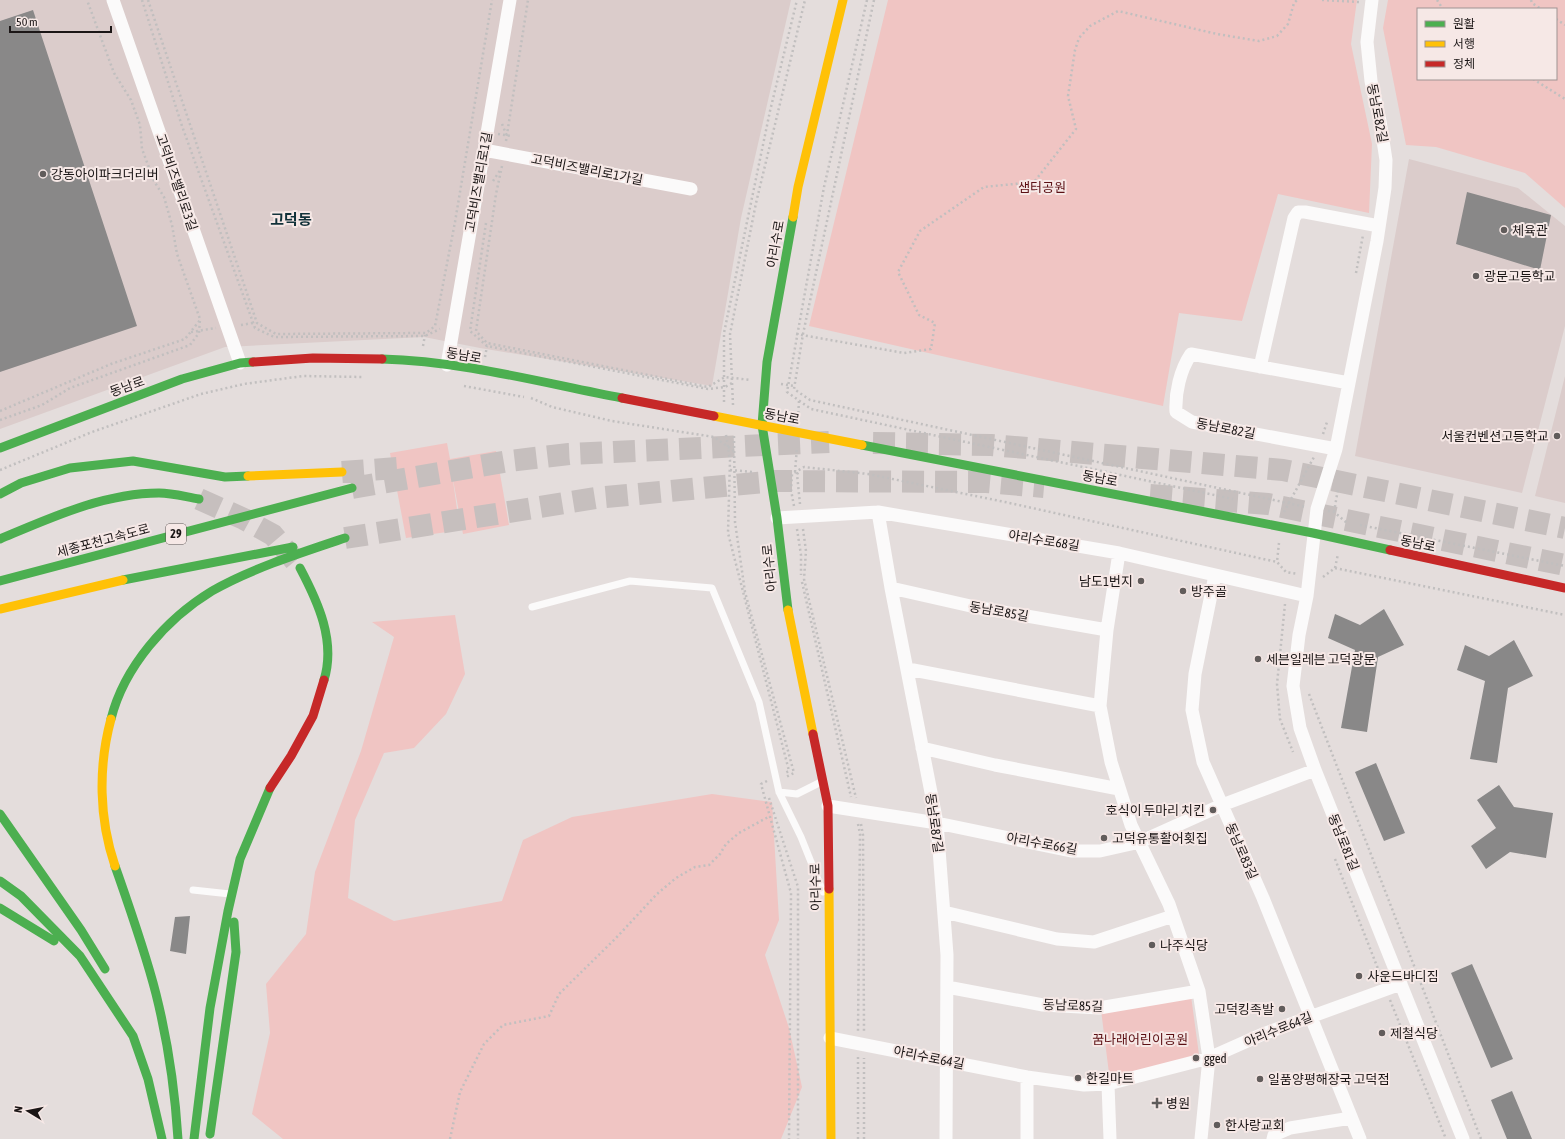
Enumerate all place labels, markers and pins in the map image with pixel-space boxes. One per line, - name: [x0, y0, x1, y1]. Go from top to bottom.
- place label: 강동아이파크더리버: [51, 167, 159, 182]
- marker: 강동아이파크더리버: [38, 169, 48, 179]
- place label: 체육관: [1512, 223, 1548, 238]
- marker: 체육관: [1499, 225, 1509, 235]
- place label: 광문고등학교: [1484, 269, 1556, 284]
- marker: 광문고등학교: [1471, 271, 1481, 281]
- place label: 서울컨벤션고등학교: [1441, 429, 1549, 444]
- marker: 서울컨벤션고등학교: [1552, 431, 1562, 441]
- place label: 남도1번지: [1079, 574, 1133, 589]
- marker: 남도1번지: [1136, 576, 1146, 586]
- place label: 방주골: [1191, 584, 1227, 599]
- marker: 방주골: [1178, 586, 1188, 596]
- place label: 세븐일레븐 고덕광문: [1266, 652, 1375, 667]
- marker: 세븐일레븐 고덕광문: [1253, 654, 1263, 664]
- place label: 호식이 두마리 치킨: [1106, 803, 1205, 818]
- marker: 호식이 두마리 치킨: [1208, 805, 1218, 815]
- place label: 고덕유통활어횟집: [1112, 831, 1208, 846]
- marker: 고덕유통활어횟집: [1099, 833, 1109, 843]
- place label: 나주식당: [1160, 938, 1208, 953]
- marker: 나주식당: [1147, 940, 1157, 950]
- place label: 사운드바디짐: [1367, 969, 1439, 984]
- marker: 사운드바디짐: [1354, 971, 1364, 981]
- place label: 고덕킹족발: [1214, 1002, 1274, 1017]
- marker: 고덕킹족발: [1277, 1004, 1287, 1014]
- place label: 제철식당: [1390, 1026, 1438, 1041]
- marker: 제철식당: [1377, 1028, 1387, 1038]
- place label: gged: [1204, 1051, 1227, 1066]
- marker: gged: [1191, 1053, 1201, 1063]
- place label: 한길마트: [1086, 1071, 1134, 1086]
- place label: 일품양평해장국 고덕점: [1268, 1072, 1389, 1087]
- marker: 한길마트: [1073, 1073, 1083, 1083]
- marker: 일품양평해장국 고덕점: [1255, 1074, 1265, 1084]
- place label: 병원: [1166, 1096, 1190, 1111]
- marker: 병원: [1151, 1097, 1163, 1109]
- place label: 한사랑교회: [1225, 1118, 1285, 1133]
- marker: 한사랑교회: [1212, 1120, 1222, 1130]

